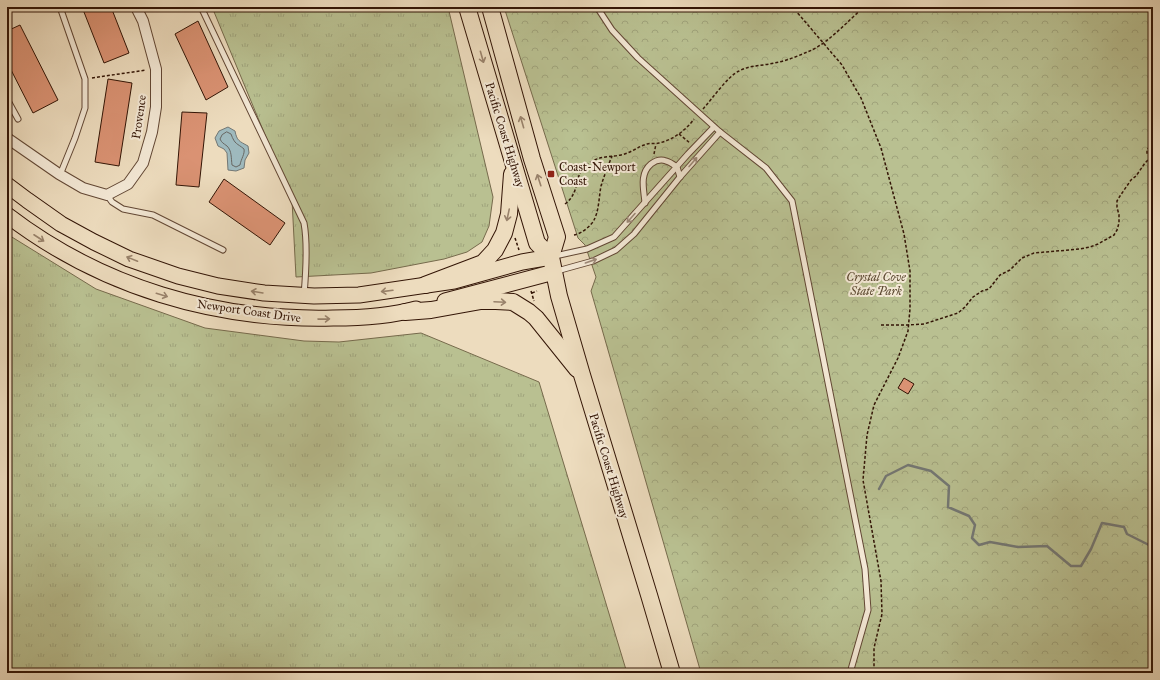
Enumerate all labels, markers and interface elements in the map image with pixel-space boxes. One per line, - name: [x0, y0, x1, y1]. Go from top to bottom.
- one-way arrow: [479, 51, 486, 64]
- street label: Pacific Coast Highway: [481, 81, 528, 190]
- street label: Provence: [129, 94, 149, 140]
- one-way arrow: [517, 116, 525, 129]
- one-way arrow: [688, 158, 697, 168]
- place label: Coast-Newport Coast: [559, 160, 636, 188]
- marker: Coast-Newport Coast: [546, 169, 556, 179]
- one-way arrow: [535, 174, 542, 187]
- one-way arrow: [504, 208, 512, 221]
- one-way arrow: [627, 213, 636, 223]
- one-way arrow: [33, 234, 44, 242]
- one-way arrow: [126, 255, 138, 263]
- one-way arrow: [585, 257, 597, 265]
- park label: Crystal Cove State Park: [846, 270, 906, 298]
- one-way arrow: [381, 287, 394, 295]
- one-way arrow: [251, 288, 264, 296]
- one-way arrow: [155, 292, 168, 299]
- street label: Newport Coast Drive: [196, 297, 302, 325]
- one-way arrow: [493, 298, 506, 305]
- one-way arrow: [317, 315, 330, 322]
- street label: Pacific Coast Highway: [585, 412, 632, 521]

